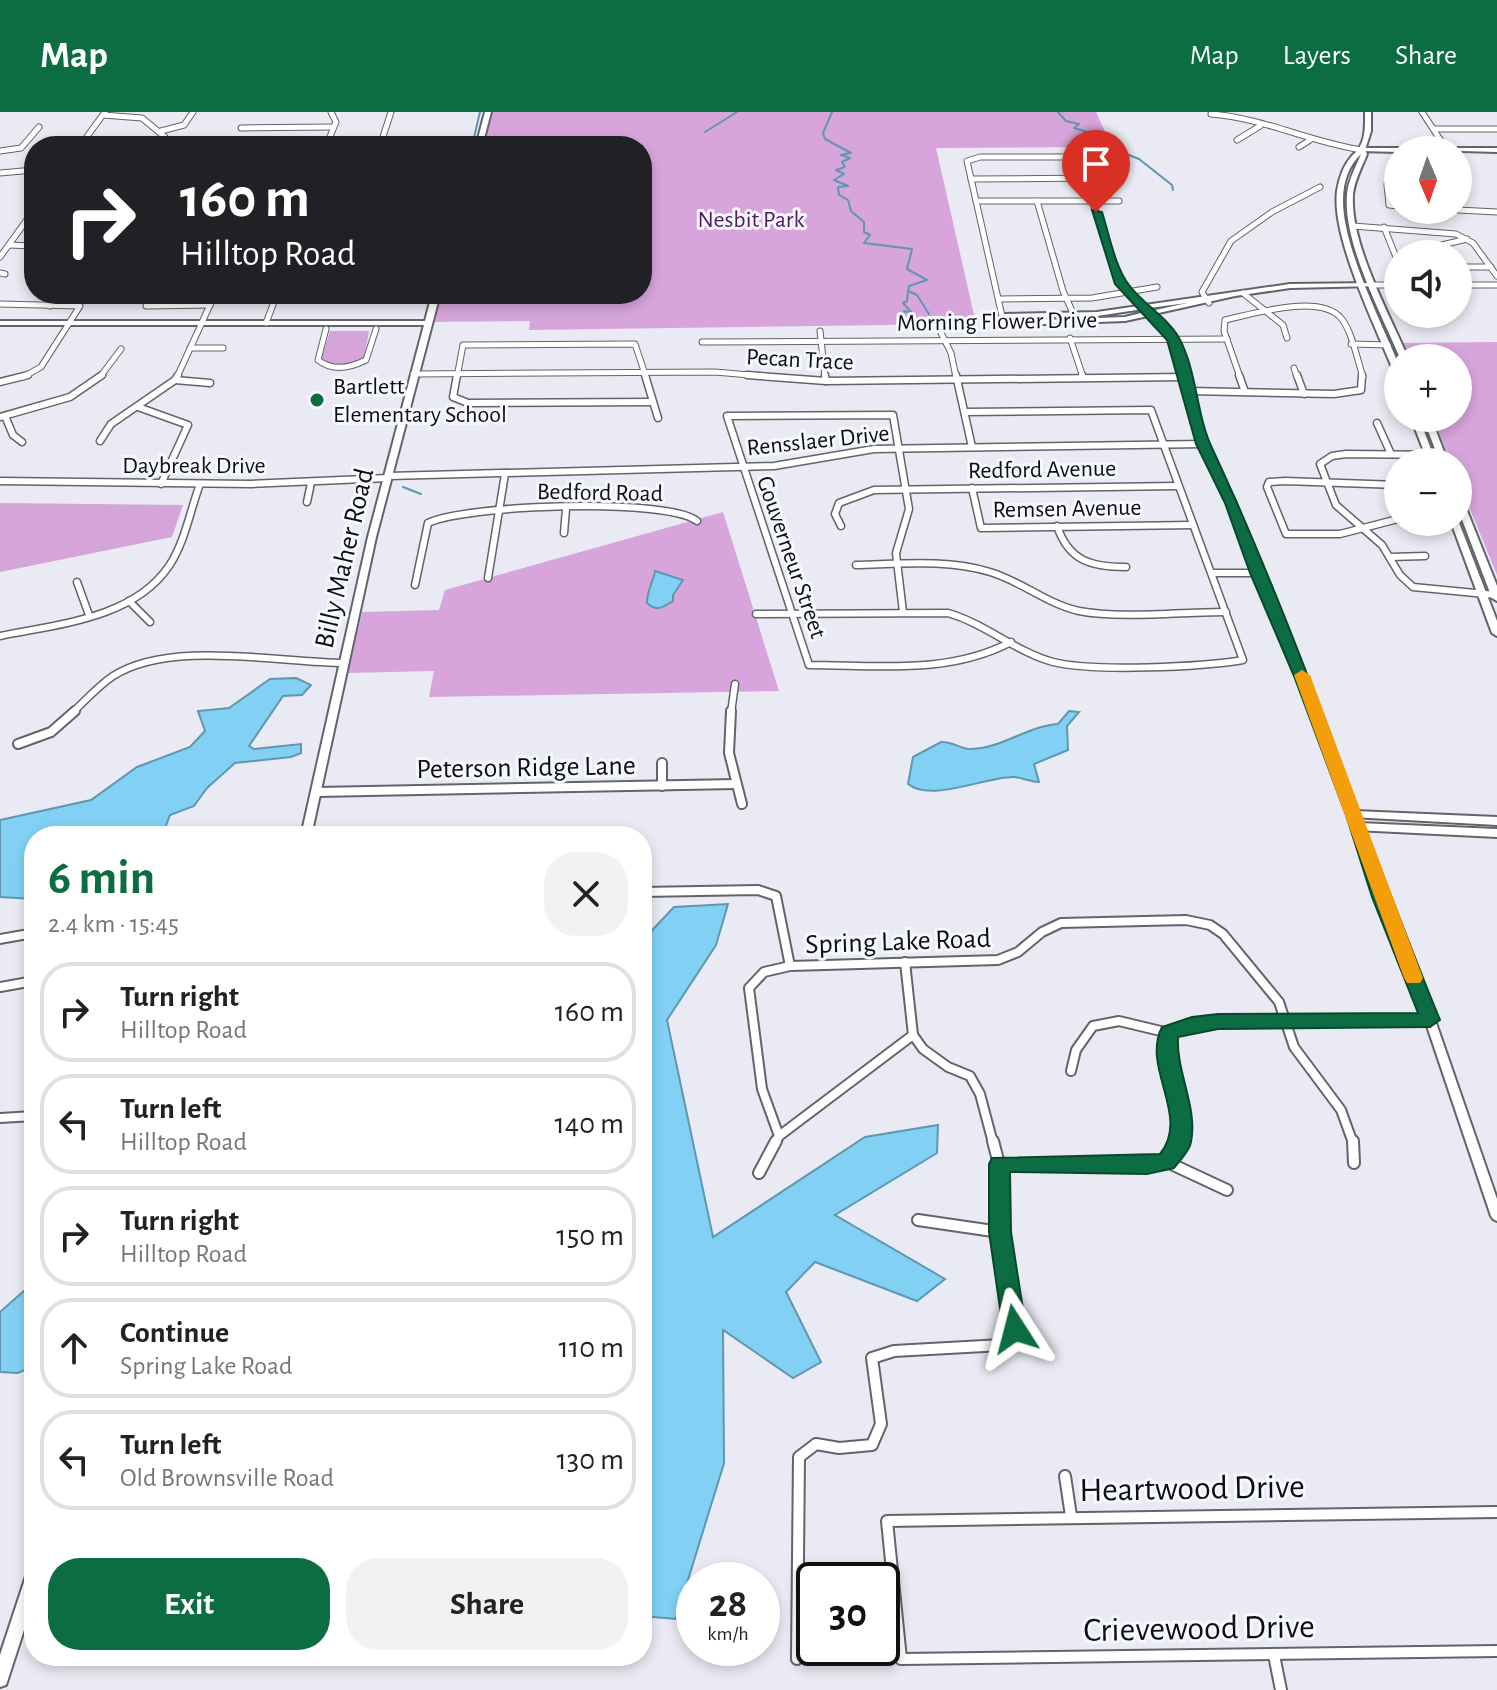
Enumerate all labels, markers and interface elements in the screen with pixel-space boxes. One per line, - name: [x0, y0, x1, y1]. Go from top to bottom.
- text: Map: [40, 37, 108, 75]
- text: Map: [1190, 42, 1239, 70]
- text: Layers: [1283, 42, 1351, 70]
- text: Share: [1395, 42, 1457, 70]
- pin: [1062, 130, 1130, 212]
- north arrow: [1384, 136, 1472, 224]
- map controls: [1384, 136, 1472, 536]
- icon: arrive: [1074, 142, 1118, 186]
- icon: right: [48, 168, 152, 272]
- text: 160 m: [180, 171, 310, 227]
- park label: Nesbit Park: [697, 208, 805, 232]
- text: Hilltop Road: [180, 236, 356, 272]
- button: sound: [1384, 240, 1472, 328]
- street label: Morning Flower Drive: [897, 308, 1097, 336]
- button: +: [1384, 344, 1472, 432]
- street label: Pecan Trace: [745, 345, 854, 375]
- place label: Bartlett Elementary School: [333, 375, 507, 427]
- marker: Bartlett Elementary School: [308, 391, 326, 409]
- street label: Rensslaer Drive: [746, 422, 891, 460]
- button: −: [1384, 448, 1472, 536]
- street label: Daybreak Drive: [122, 454, 266, 478]
- street label: Redford Avenue: [968, 457, 1116, 483]
- street label: Billy Maher Road: [311, 466, 379, 651]
- street label: Gouverneur Street: [752, 473, 830, 642]
- street label: Bedford Road: [537, 480, 663, 506]
- street label: Remsen Avenue: [992, 496, 1142, 522]
- street label: Peterson Ridge Lane: [416, 752, 636, 784]
- button: close: [544, 852, 628, 936]
- text: 6 min: [48, 855, 155, 903]
- text: 2.4 km · 15:45: [48, 911, 179, 937]
- street label: Spring Lake Road: [805, 925, 991, 959]
- text: Turn right: [120, 982, 239, 1012]
- icon: right: [52, 990, 96, 1034]
- text: 160 m: [555, 997, 624, 1027]
- text: Hilltop Road: [120, 1017, 247, 1043]
- text: Turn left: [120, 1094, 221, 1124]
- icon: left: [52, 1102, 96, 1146]
- text: 140 m: [554, 1109, 624, 1139]
- text: Hilltop Road: [120, 1129, 247, 1155]
- text: Turn right: [120, 1206, 239, 1236]
- icon: right: [52, 1214, 96, 1258]
- text: 150 m: [556, 1221, 624, 1251]
- text: Hilltop Road: [120, 1241, 247, 1267]
- position arrow: [973, 1287, 1057, 1371]
- text: Continue: [120, 1318, 229, 1348]
- icon: ahead: [52, 1326, 96, 1370]
- text: 110 m: [559, 1333, 624, 1363]
- text: Spring Lake Road: [120, 1353, 293, 1379]
- text: Turn left: [120, 1430, 221, 1460]
- icon: left: [52, 1438, 96, 1482]
- text: 130 m: [557, 1445, 624, 1475]
- text: Old Brownsville Road: [120, 1465, 334, 1491]
- street label: Heartwood Drive: [1079, 1470, 1305, 1508]
- button: Exit: [48, 1558, 330, 1650]
- button: Share: [346, 1558, 628, 1650]
- speed limit sign: 30: [796, 1562, 900, 1666]
- text: 28: [709, 1584, 747, 1624]
- street label: Crievewood Drive: [1083, 1610, 1315, 1648]
- text: km/h: [707, 1624, 749, 1644]

